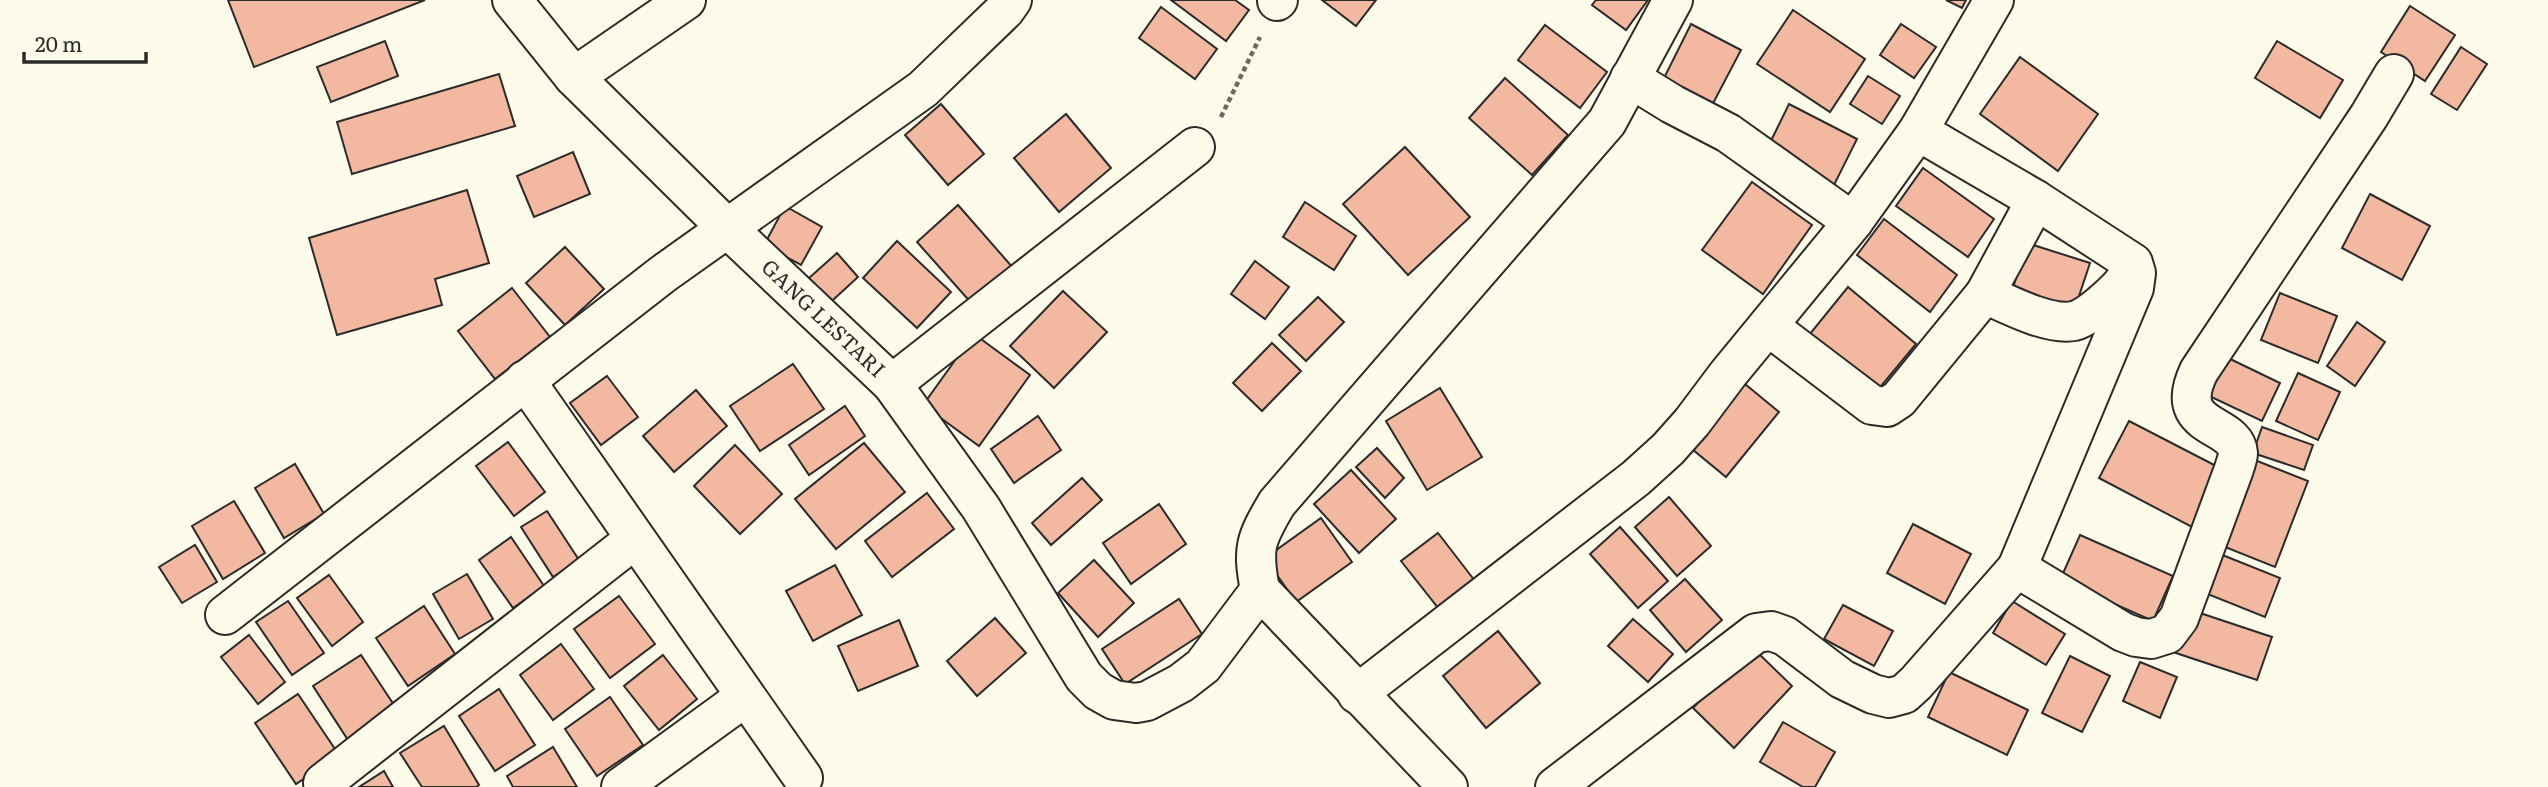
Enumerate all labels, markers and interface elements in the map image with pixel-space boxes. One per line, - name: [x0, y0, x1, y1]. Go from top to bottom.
- scale bar: [24, 21, 147, 65]
- text: 20 m: [35, 27, 82, 58]
- street label: GANG LESTARI: [756, 251, 894, 383]

